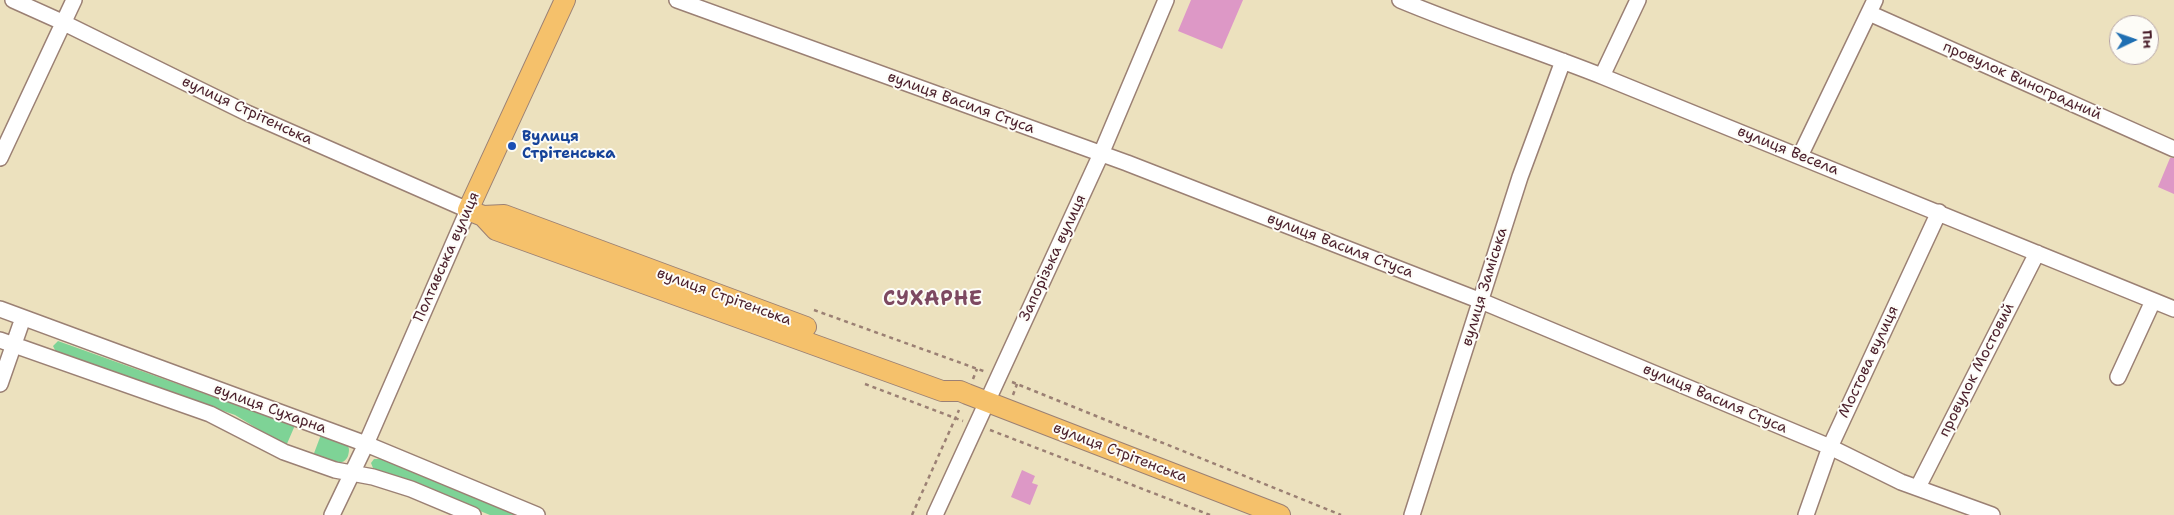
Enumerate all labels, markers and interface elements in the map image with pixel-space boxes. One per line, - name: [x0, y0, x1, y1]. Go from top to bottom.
- north arrow: [2109, 15, 2159, 65]
- text: Пн: [2139, 30, 2157, 49]
- street label: провулок Виноградний: [1940, 38, 2104, 124]
- street label: вулиця Василя Стуса: [885, 68, 1037, 138]
- street label: вулиця Стрітенська: [179, 73, 315, 149]
- street label: вулиця Весела: [1735, 122, 1841, 180]
- place label: Вулиця Стрітенська: [522, 128, 615, 163]
- marker: Вулиця Стрітенська: [506, 140, 518, 152]
- street label: Полтавська вулиця: [410, 189, 484, 325]
- street label: Запорізька вулиця: [1016, 192, 1090, 324]
- street label: вулиця Василя Стуса: [1264, 210, 1416, 282]
- street label: вулиця Заміська: [1458, 225, 1512, 349]
- street label: вулиця Стрітенська: [654, 264, 794, 330]
- district label: СУХАРНЕ: [882, 288, 984, 312]
- street label: провулок Мостовий: [1935, 300, 2019, 440]
- street label: Мостова вулиця: [1835, 303, 1903, 421]
- street label: вулиця Василя Стуса: [1640, 360, 1790, 438]
- street label: вулиця Сухарна: [211, 380, 329, 438]
- street label: вулиця Стрітенська: [1051, 419, 1189, 487]

